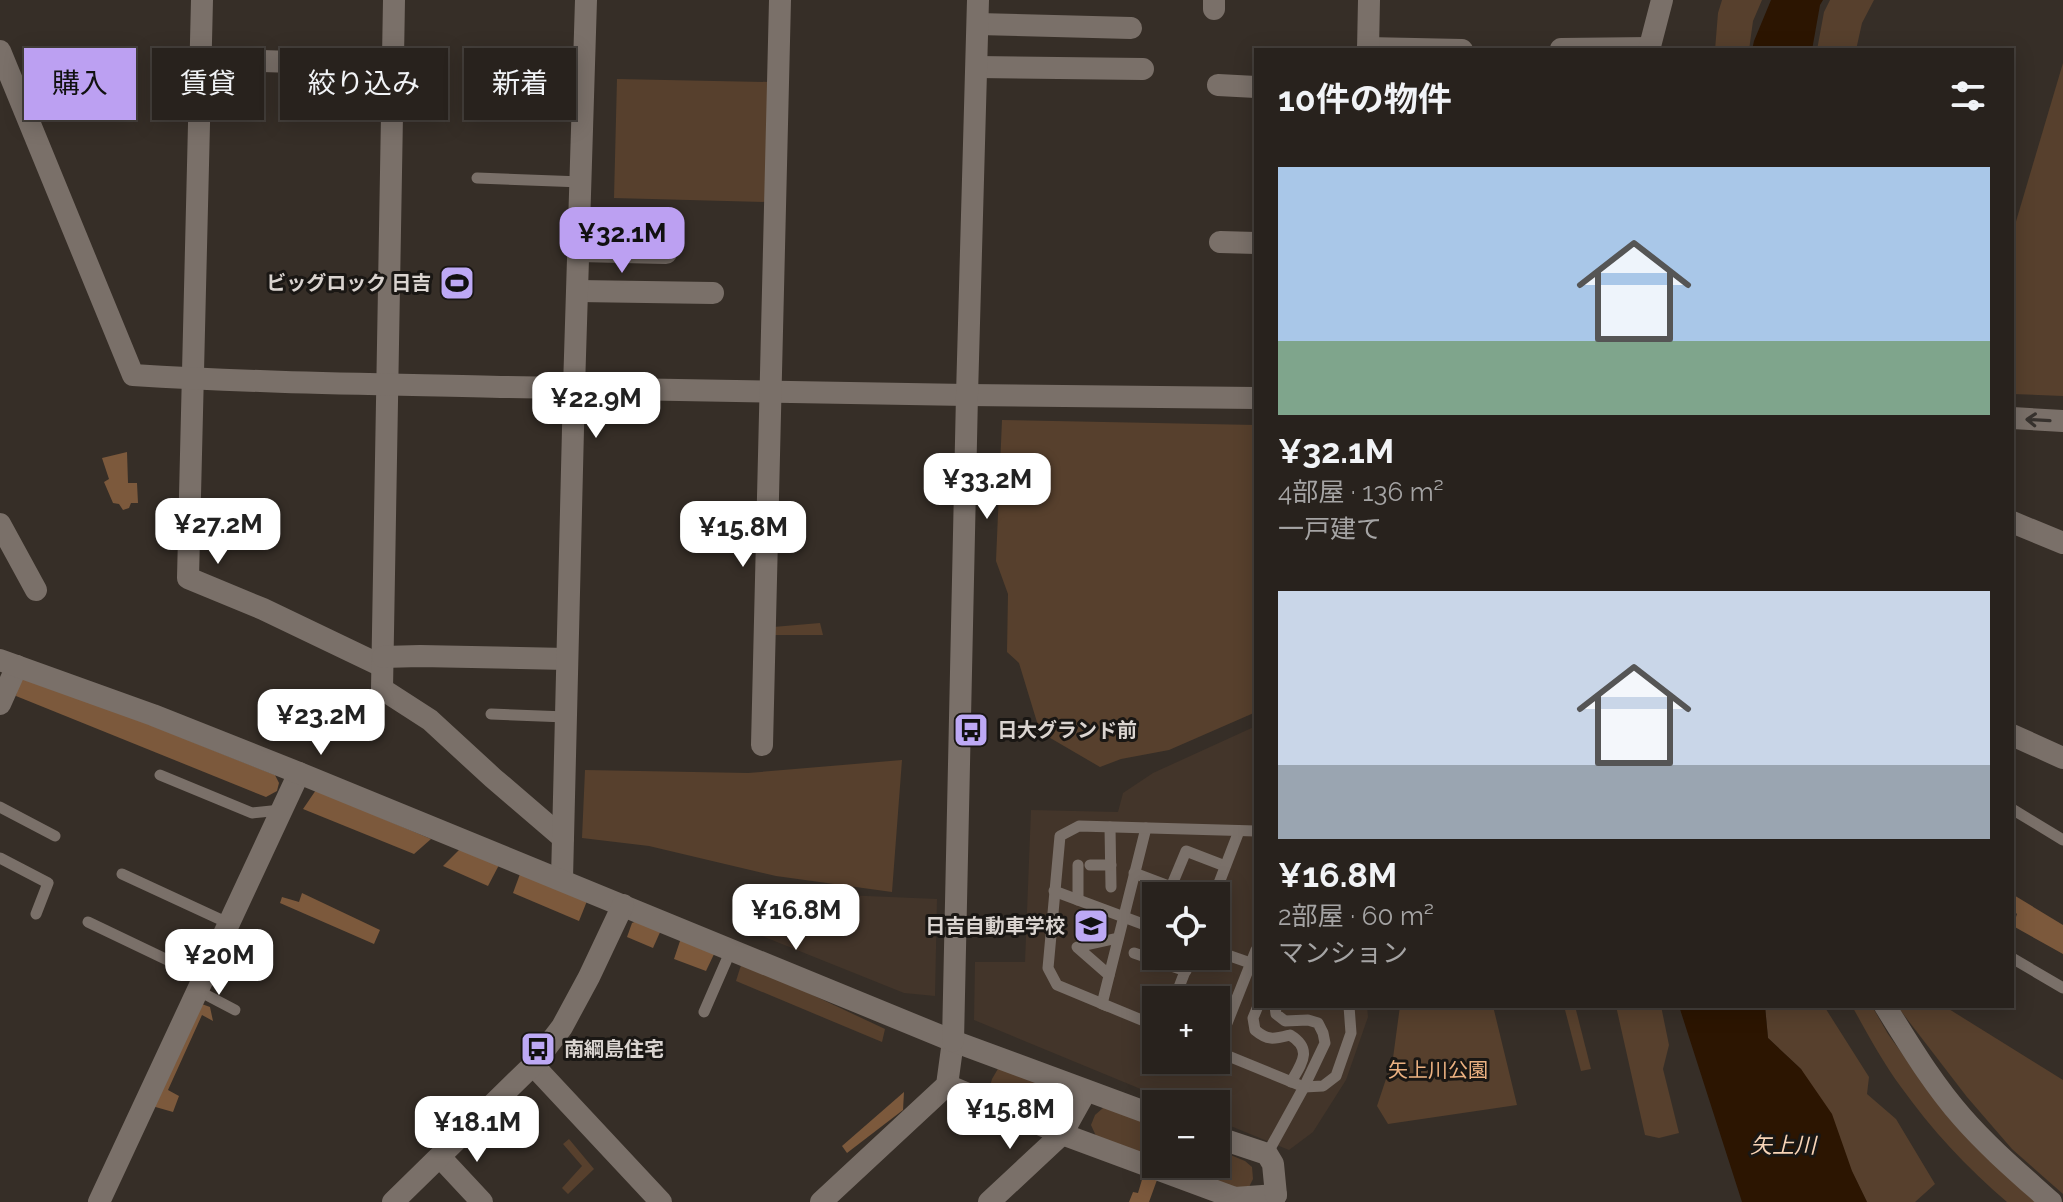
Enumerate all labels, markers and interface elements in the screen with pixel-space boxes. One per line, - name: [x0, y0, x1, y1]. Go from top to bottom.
- chip: 購入: [24, 48, 136, 120]
- chip: 賃貸: [152, 48, 264, 120]
- chip: 絞り込み: [280, 48, 448, 120]
- chip: 新着: [464, 48, 576, 120]
- icon: filters: [1946, 74, 1990, 118]
- text: 10件の物件: [1278, 79, 1452, 119]
- pin: ¥32.1M: [557, 207, 687, 275]
- text: ¥32.1M: [578, 218, 666, 248]
- icon: home: [1562, 219, 1706, 363]
- sports icon: ビッグロック 日吉: [438, 264, 476, 302]
- place label: ビッグロック 日吉: [266, 271, 431, 295]
- pin: ¥22.9M: [531, 372, 661, 440]
- text: ¥22.9M: [550, 383, 642, 413]
- one-way arrow: [2025, 412, 2051, 427]
- text: ¥32.1M: [1278, 431, 1394, 471]
- pin: ¥33.2M: [922, 453, 1052, 521]
- text: ¥33.2M: [942, 464, 1032, 494]
- text: 4部屋 · 136 m²: [1278, 477, 1444, 507]
- pin: ¥27.2M: [153, 498, 283, 566]
- pin: ¥15.8M: [678, 501, 808, 569]
- text: ¥27.2M: [173, 509, 263, 539]
- text: ¥15.8M: [698, 512, 788, 542]
- text: 一戸建て: [1278, 514, 1382, 544]
- icon: home: [1562, 643, 1706, 787]
- pin: ¥23.2M: [256, 689, 386, 757]
- text: ¥23.2M: [276, 700, 366, 730]
- bus stop icon: 日大グランド前: [952, 711, 990, 749]
- place label: 日大グランド前: [997, 718, 1137, 742]
- text: ¥16.8M: [1278, 855, 1397, 895]
- map controls: [1142, 882, 1230, 1178]
- button: locate: [1142, 882, 1230, 970]
- pin: ¥16.8M: [731, 884, 861, 952]
- text: ¥16.8M: [750, 895, 842, 925]
- text: 2部屋 · 60 m²: [1278, 901, 1434, 931]
- school or university icon: 日吉自動車学校: [1072, 907, 1110, 945]
- place label: 日吉自動車学校: [925, 914, 1065, 938]
- pin: ¥20M: [172, 929, 266, 997]
- text: マンション: [1278, 938, 1408, 968]
- text: ¥20M: [183, 940, 255, 970]
- button: +: [1142, 986, 1230, 1074]
- bus stop icon: 南綱島住宅: [519, 1030, 557, 1068]
- place label: 南綱島住宅: [564, 1037, 664, 1061]
- park label: 矢上川公園: [1388, 1058, 1488, 1082]
- pin: ¥15.8M: [945, 1083, 1075, 1151]
- button: −: [1142, 1090, 1230, 1178]
- text: ¥15.8M: [965, 1094, 1055, 1124]
- pin: ¥18.1M: [412, 1096, 542, 1164]
- text: ¥18.1M: [433, 1107, 521, 1137]
- water label: 矢上川: [1750, 1132, 1818, 1158]

